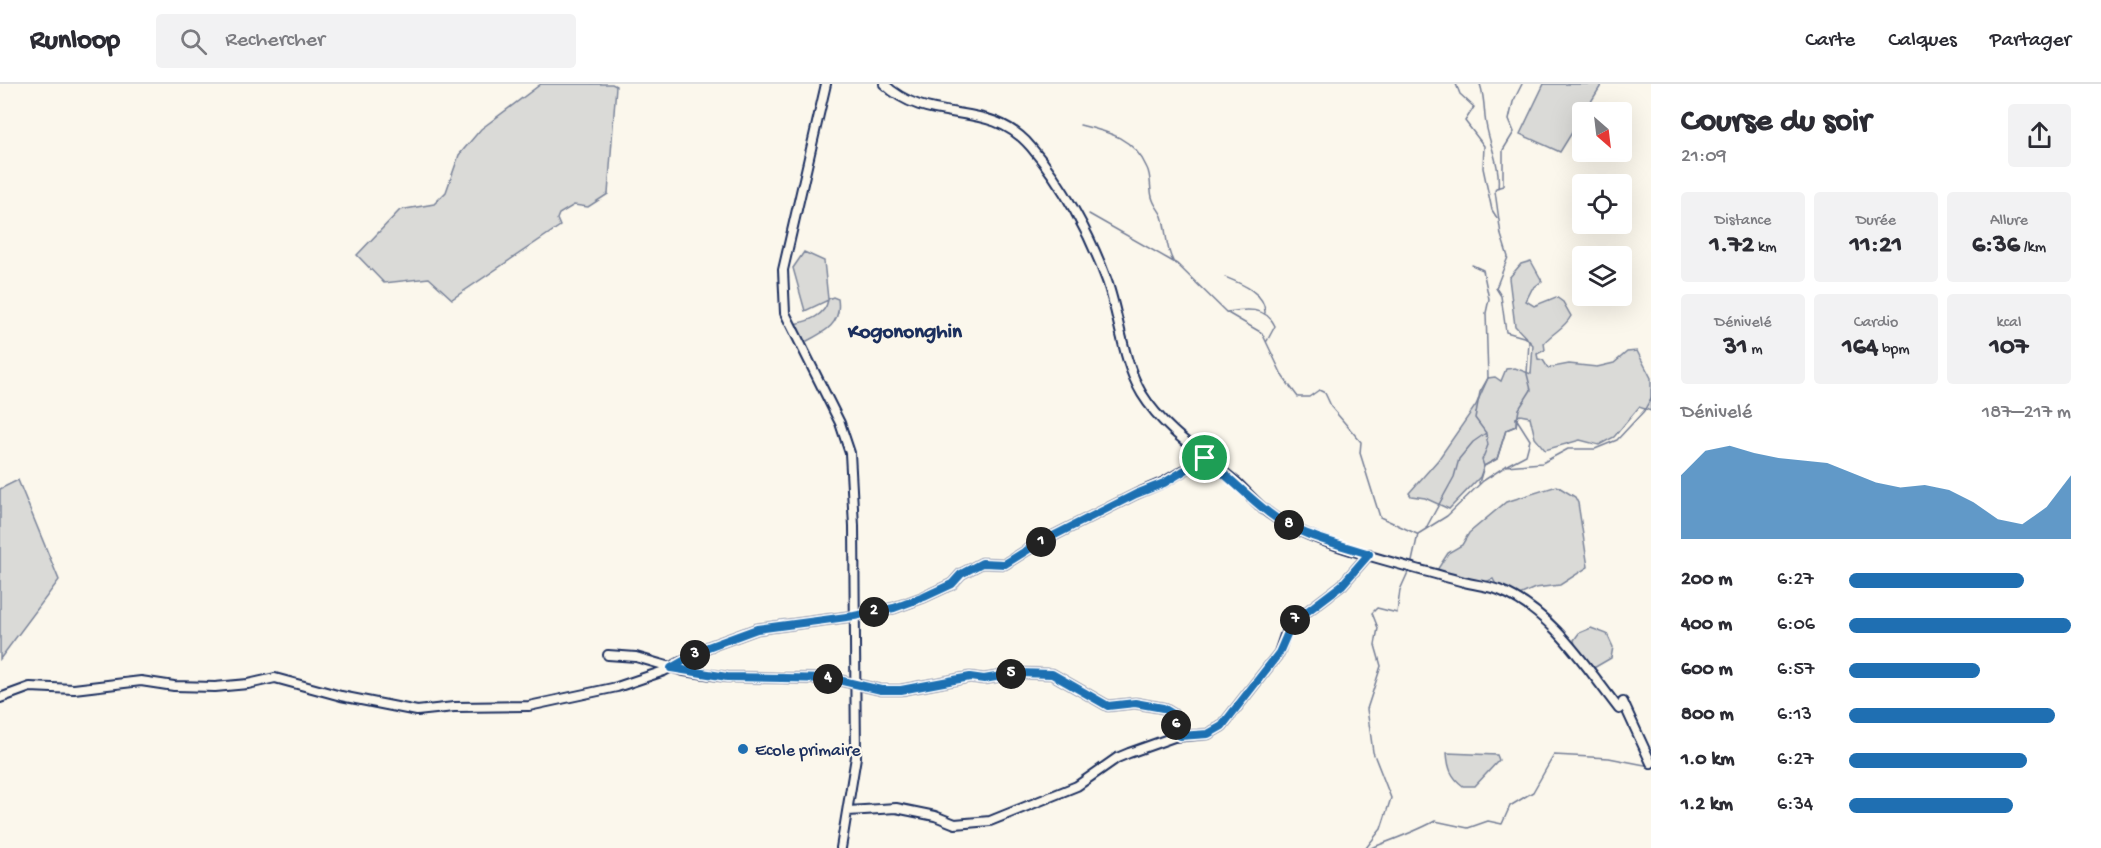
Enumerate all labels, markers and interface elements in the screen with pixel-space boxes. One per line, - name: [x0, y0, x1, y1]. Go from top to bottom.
- search box: [156, 14, 576, 68]
- text: Runloop: [30, 25, 120, 58]
- icon: search: [177, 25, 210, 58]
- text: Rechercher: [225, 28, 325, 54]
- text: Carte: [1805, 29, 1855, 54]
- text: Calques: [1888, 29, 1957, 54]
- text: Partager: [1990, 29, 2071, 54]
- north arrow: [1572, 102, 1632, 162]
- map controls: [1572, 102, 1632, 306]
- text: Course du soir: [1681, 104, 1871, 142]
- button: share: [2008, 104, 2071, 167]
- text: 21:09: [1681, 146, 1727, 169]
- button: locate: [1572, 174, 1632, 234]
- text: Distance: [1715, 212, 1771, 231]
- text: Durée: [1856, 212, 1896, 231]
- text: Allure: [1990, 212, 2028, 231]
- text: 1.72: [1709, 231, 1754, 262]
- text: 11:21: [1850, 231, 1902, 262]
- text: 6:36: [1972, 231, 2020, 262]
- text: km: [1754, 239, 1777, 258]
- text: /km: [2020, 239, 2046, 258]
- button: layers: [1572, 246, 1632, 306]
- text: Dénivelé: [1715, 314, 1771, 333]
- text: Cardio: [1854, 314, 1898, 333]
- text: kcal: [1997, 314, 2021, 333]
- district label: Kogononghin: [847, 321, 963, 346]
- text: 31: [1723, 333, 1747, 364]
- text: 164: [1842, 333, 1878, 364]
- text: 107: [1990, 333, 2028, 364]
- text: m: [1747, 341, 1763, 360]
- text: bpm: [1878, 341, 1910, 360]
- text: Dénivelé: [1681, 402, 1752, 425]
- text: 187–217 m: [1982, 402, 2071, 425]
- pin: [1179, 432, 1230, 483]
- icon: arrive: [1188, 441, 1221, 474]
- pin: 8: [1274, 510, 1304, 540]
- text: 8: [1285, 515, 1293, 534]
- pin: 1: [1026, 527, 1056, 557]
- text: 1: [1038, 532, 1044, 551]
- text: 200 m: [1681, 569, 1732, 592]
- text: 6:27: [1777, 569, 1814, 592]
- pin: 2: [859, 597, 889, 627]
- text: 2: [870, 602, 878, 621]
- pin: 7: [1280, 605, 1310, 635]
- text: 7: [1291, 610, 1299, 629]
- text: 400 m: [1681, 614, 1732, 637]
- text: 6:06: [1777, 614, 1815, 637]
- pin: 3: [680, 640, 710, 670]
- text: 3: [691, 645, 699, 664]
- pin: 5: [996, 659, 1026, 689]
- text: 600 m: [1681, 659, 1733, 682]
- text: 6:57: [1777, 659, 1814, 682]
- pin: 4: [813, 664, 843, 694]
- text: 5: [1007, 664, 1015, 683]
- text: 4: [824, 669, 832, 688]
- text: 800 m: [1681, 704, 1734, 727]
- text: 6:13: [1777, 704, 1812, 727]
- pin: 6: [1161, 710, 1191, 740]
- text: 6: [1172, 715, 1180, 734]
- place label: Ecole primaire: [755, 741, 861, 762]
- marker: Ecole primaire: [736, 742, 750, 756]
- text: 1.0 km: [1681, 749, 1735, 772]
- text: 6:27: [1777, 749, 1814, 772]
- text: 1.2 km: [1681, 794, 1733, 817]
- text: 6:34: [1777, 794, 1813, 817]

